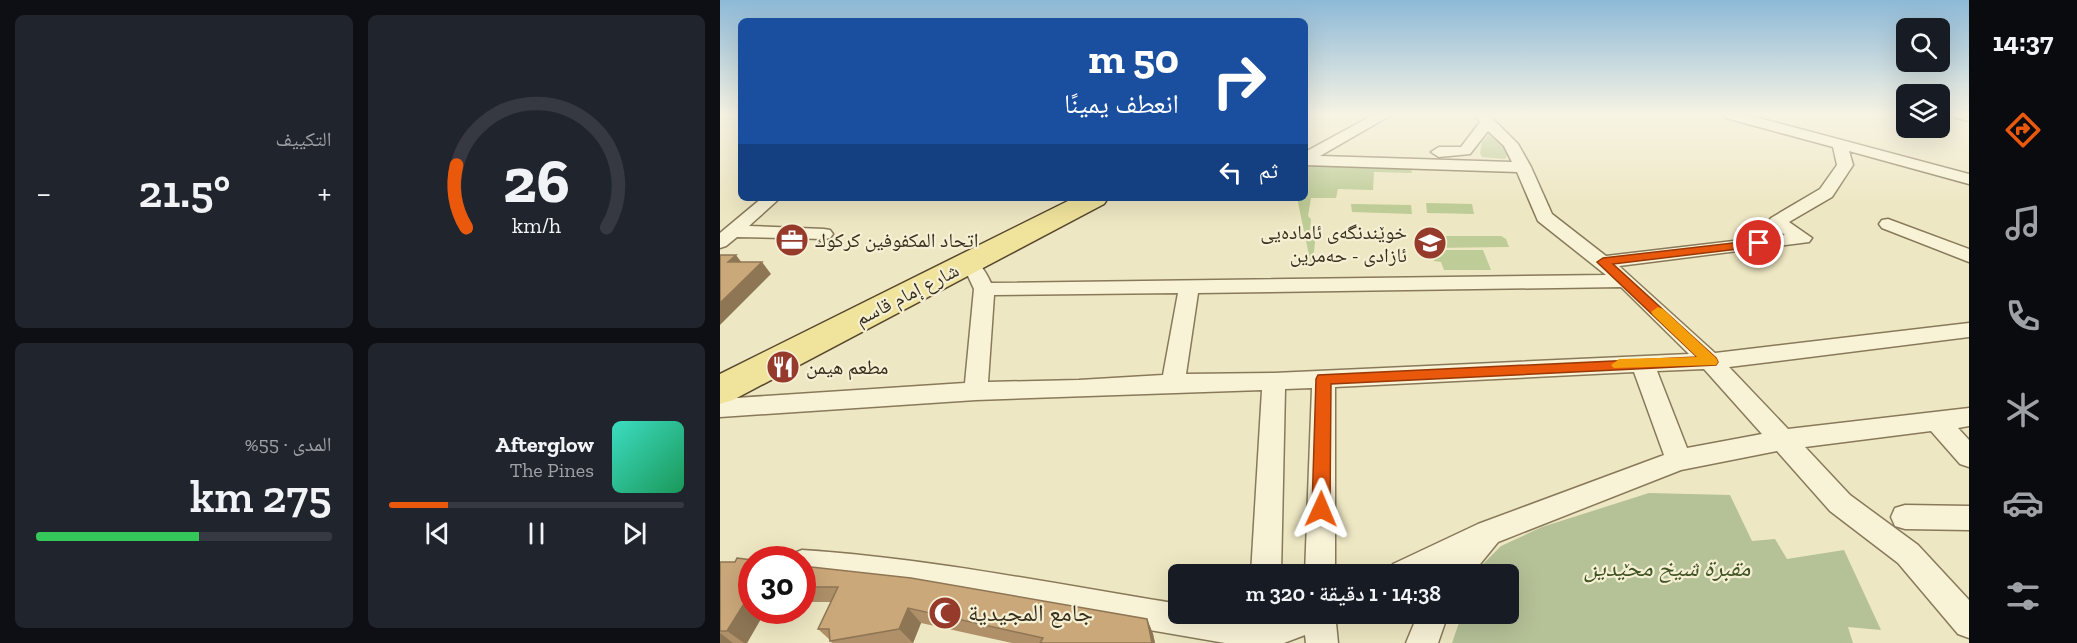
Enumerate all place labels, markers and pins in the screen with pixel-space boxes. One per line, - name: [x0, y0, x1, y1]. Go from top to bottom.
- pin: [1733, 217, 1784, 268]
- place label: خوێندنگەی ئامادەیی ئازادی - حەمرین: [1260, 220, 1407, 267]
- office icon: اتحاد المكفوفين كركوك: [774, 222, 810, 258]
- school or university icon: خوێندنگەی ئامادەیی ئازادی - حەمرین: [1412, 225, 1448, 261]
- place label: اتحاد المكفوفين كركوك: [815, 228, 978, 252]
- restaurant icon: مطعم هيمن: [765, 349, 801, 385]
- place label: مطعم هيمن: [806, 355, 888, 381]
- mosque icon: جامع المجيدية: [927, 595, 963, 631]
- place label: جامع المجيدية: [968, 598, 1093, 628]

